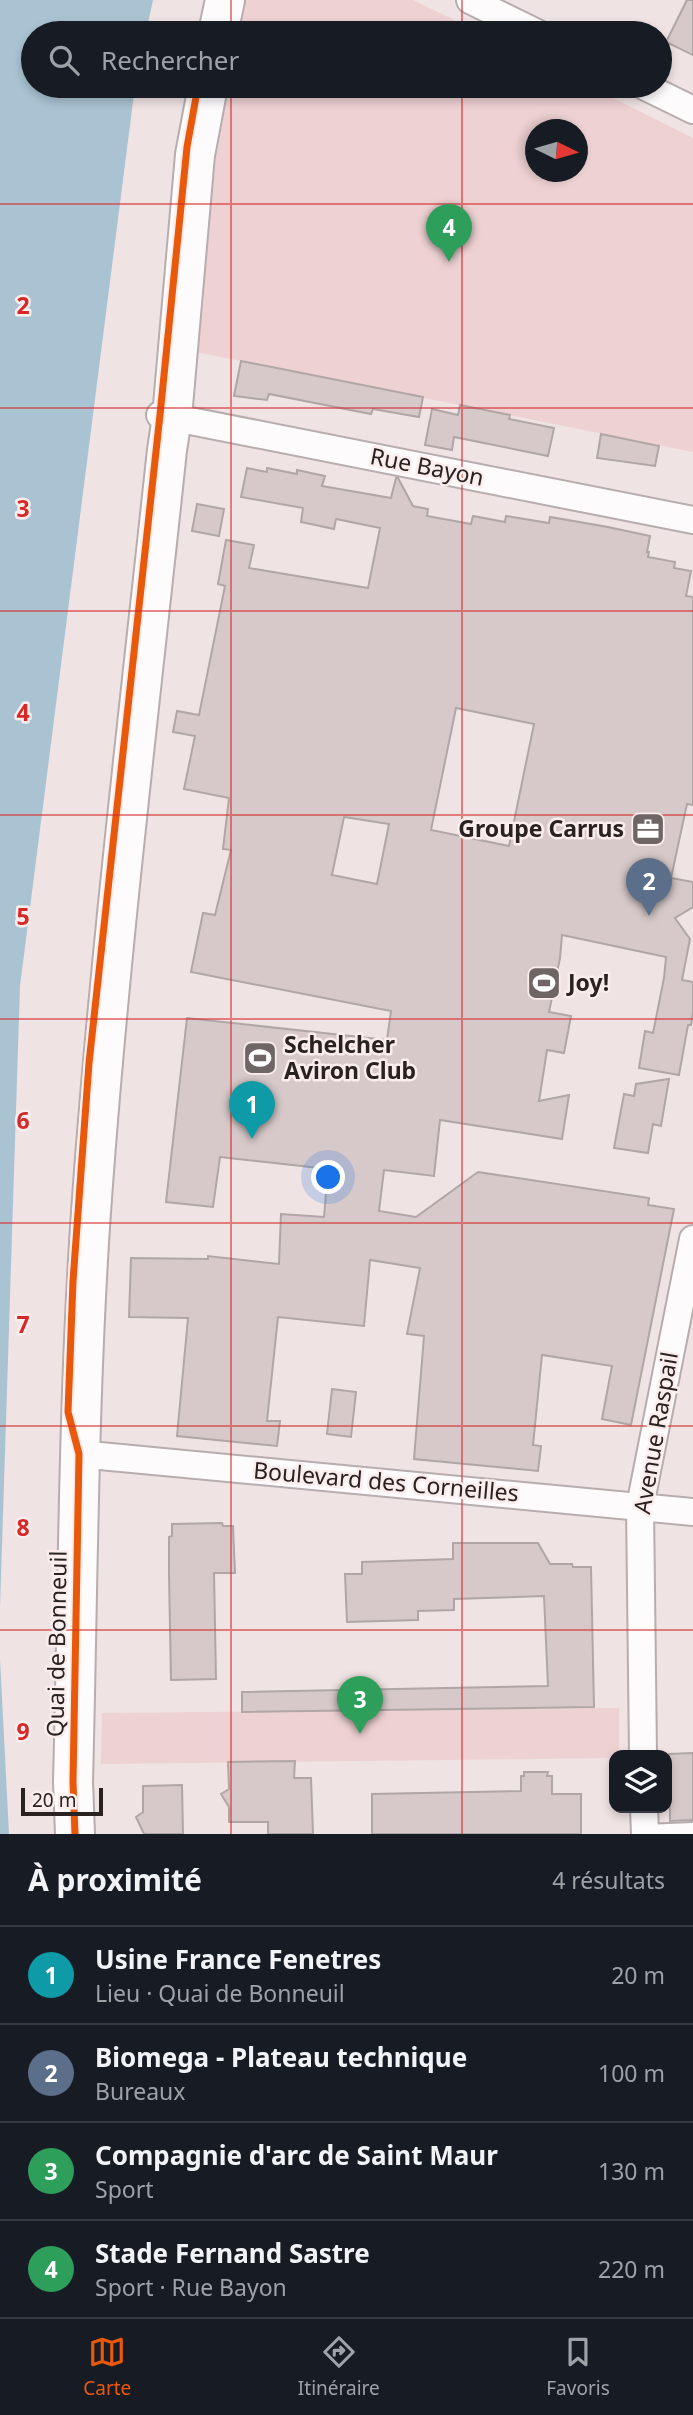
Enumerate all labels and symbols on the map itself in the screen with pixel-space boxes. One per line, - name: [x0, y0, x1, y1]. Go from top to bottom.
- north arrow: [525, 119, 588, 182]
- pin: 4: [426, 204, 472, 262]
- text: 2: [16, 289, 30, 321]
- street label: Rue Bayon: [368, 439, 487, 493]
- text: 3: [16, 492, 30, 524]
- text: 4: [16, 696, 30, 728]
- office icon: Groupe Carrus: [629, 810, 667, 848]
- place label: Groupe Carrus: [458, 812, 624, 844]
- pin: 2: [626, 858, 672, 916]
- text: 5: [16, 900, 30, 932]
- sports icon: Joy!: [525, 964, 563, 1002]
- place label: Joy!: [566, 966, 609, 998]
- place label: Schelcher Aviron Club: [284, 1028, 416, 1086]
- sports icon: Schelcher Aviron Club: [241, 1039, 279, 1077]
- pin: 1: [229, 1081, 275, 1139]
- text: 6: [16, 1104, 30, 1136]
- your location: [311, 1160, 345, 1194]
- text: 7: [16, 1308, 30, 1340]
- street label: Avenue Raspail: [625, 1349, 685, 1516]
- street label: Boulevard des Corneilles: [252, 1453, 520, 1509]
- text: 8: [16, 1511, 30, 1543]
- street label: Quai de Bonneuil: [38, 1550, 74, 1737]
- pin: 3: [337, 1676, 383, 1734]
- text: 9: [16, 1715, 30, 1747]
- scale bar: [21, 1785, 103, 1817]

